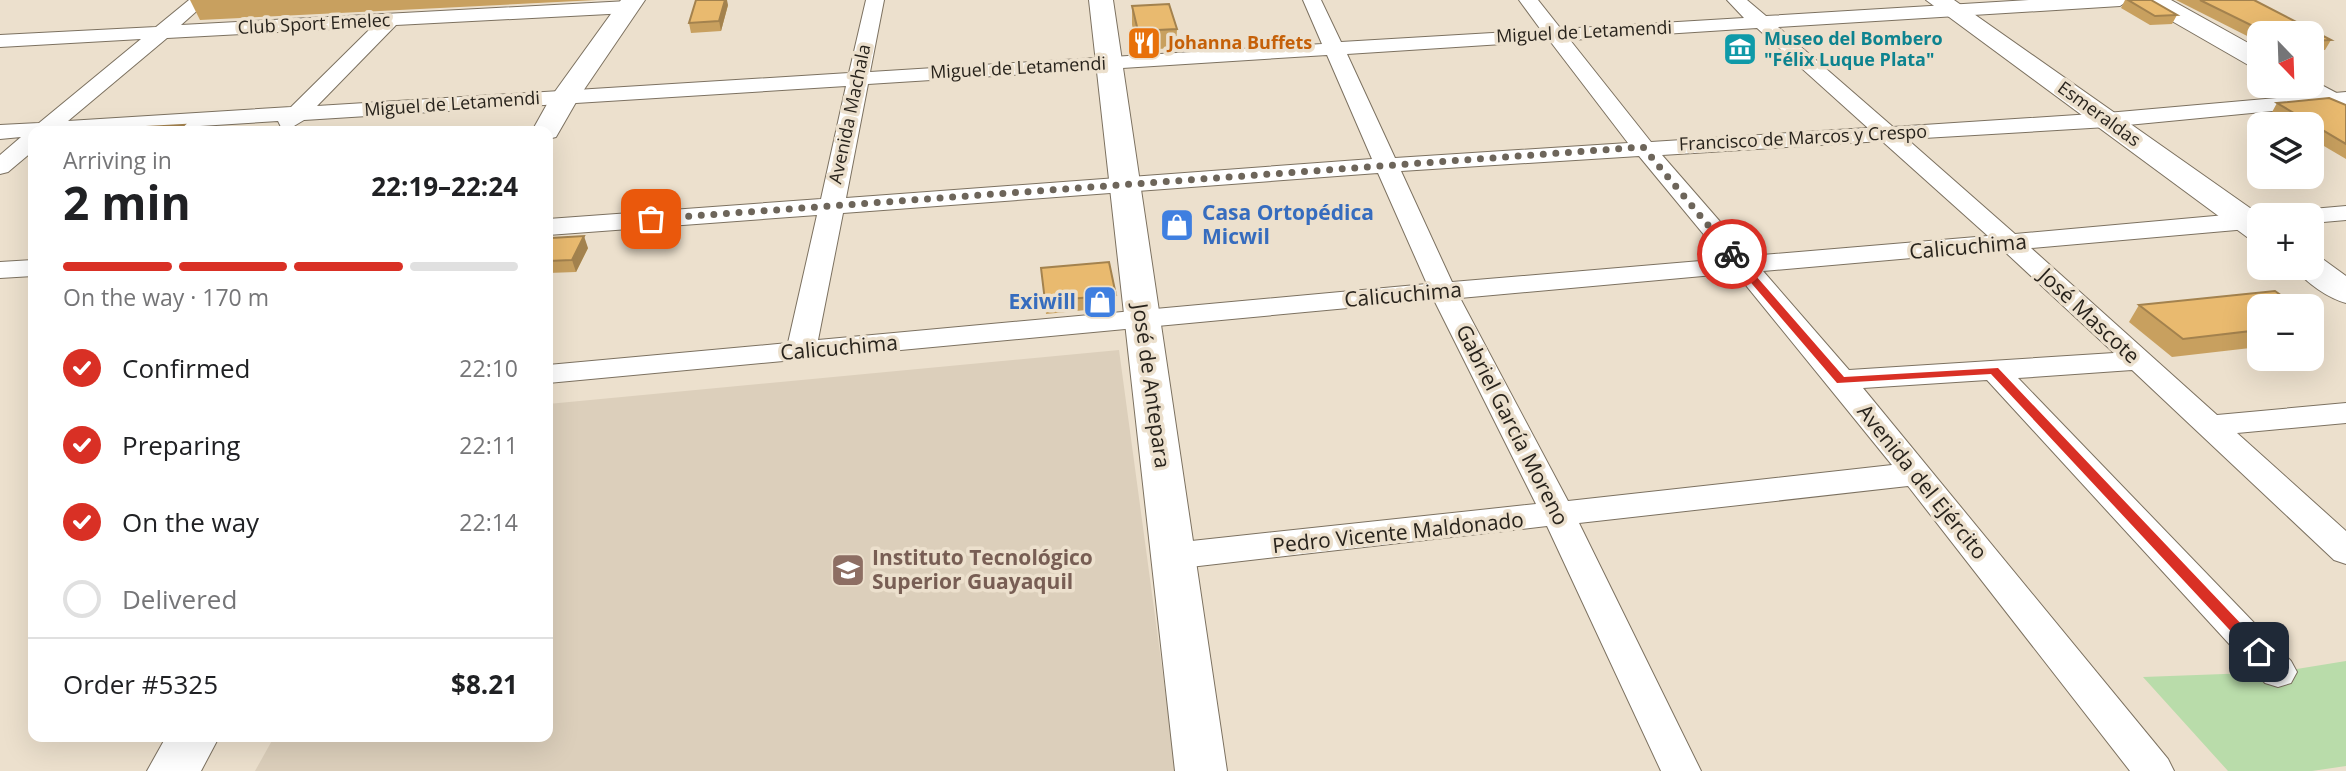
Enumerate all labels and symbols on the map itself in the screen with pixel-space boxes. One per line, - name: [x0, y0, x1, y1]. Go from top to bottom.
- street label: Club Sport Emelec: [237, 7, 391, 39]
- street label: Miguel de Letamendi: [1495, 14, 1672, 48]
- north arrow: [2247, 21, 2324, 98]
- restaurant icon: Johanna Buffets: [1125, 24, 1163, 62]
- place label: Museo del Bombero "Félix Luque Plata": [1764, 26, 1943, 71]
- place label: Johanna Buffets: [1166, 30, 1312, 54]
- museum icon: Museo del Bombero "Félix Luque Plata": [1721, 30, 1759, 68]
- street label: Avenida Machala: [823, 42, 876, 186]
- street label: Miguel de Letamendi: [929, 50, 1106, 84]
- street label: Esmeraldas: [2053, 75, 2146, 151]
- street label: Miguel de Letamendi: [363, 85, 541, 121]
- street label: Francisco de Marcos y Crespo: [1678, 119, 1928, 155]
- pin: [621, 189, 681, 249]
- place label: Casa Ortopédica Micwil: [1202, 198, 1374, 250]
- shop icon: Casa Ortopédica Micwil: [1158, 206, 1196, 244]
- courier: [1697, 219, 1767, 289]
- street label: Calicuchima: [1908, 227, 2028, 265]
- street label: José Mascote: [2032, 260, 2146, 369]
- street label: Calicuchima: [1343, 275, 1463, 313]
- shop icon: Exiwill: [1081, 283, 1119, 321]
- place label: Exiwill: [1008, 287, 1076, 315]
- street label: José de Antepara: [1126, 300, 1177, 470]
- street label: Gabriel García Moreno: [1450, 319, 1576, 530]
- street label: Calicuchima: [779, 328, 899, 366]
- street label: Avenida del Ejército: [1852, 398, 1994, 565]
- street label: Pedro Vicente Maldonado: [1271, 505, 1525, 559]
- place label: Instituto Tecnológico Superior Guayaquil: [872, 543, 1093, 595]
- school or university icon: Instituto Tecnológico Superior Guayaquil: [829, 551, 867, 589]
- pin: [2229, 622, 2289, 682]

